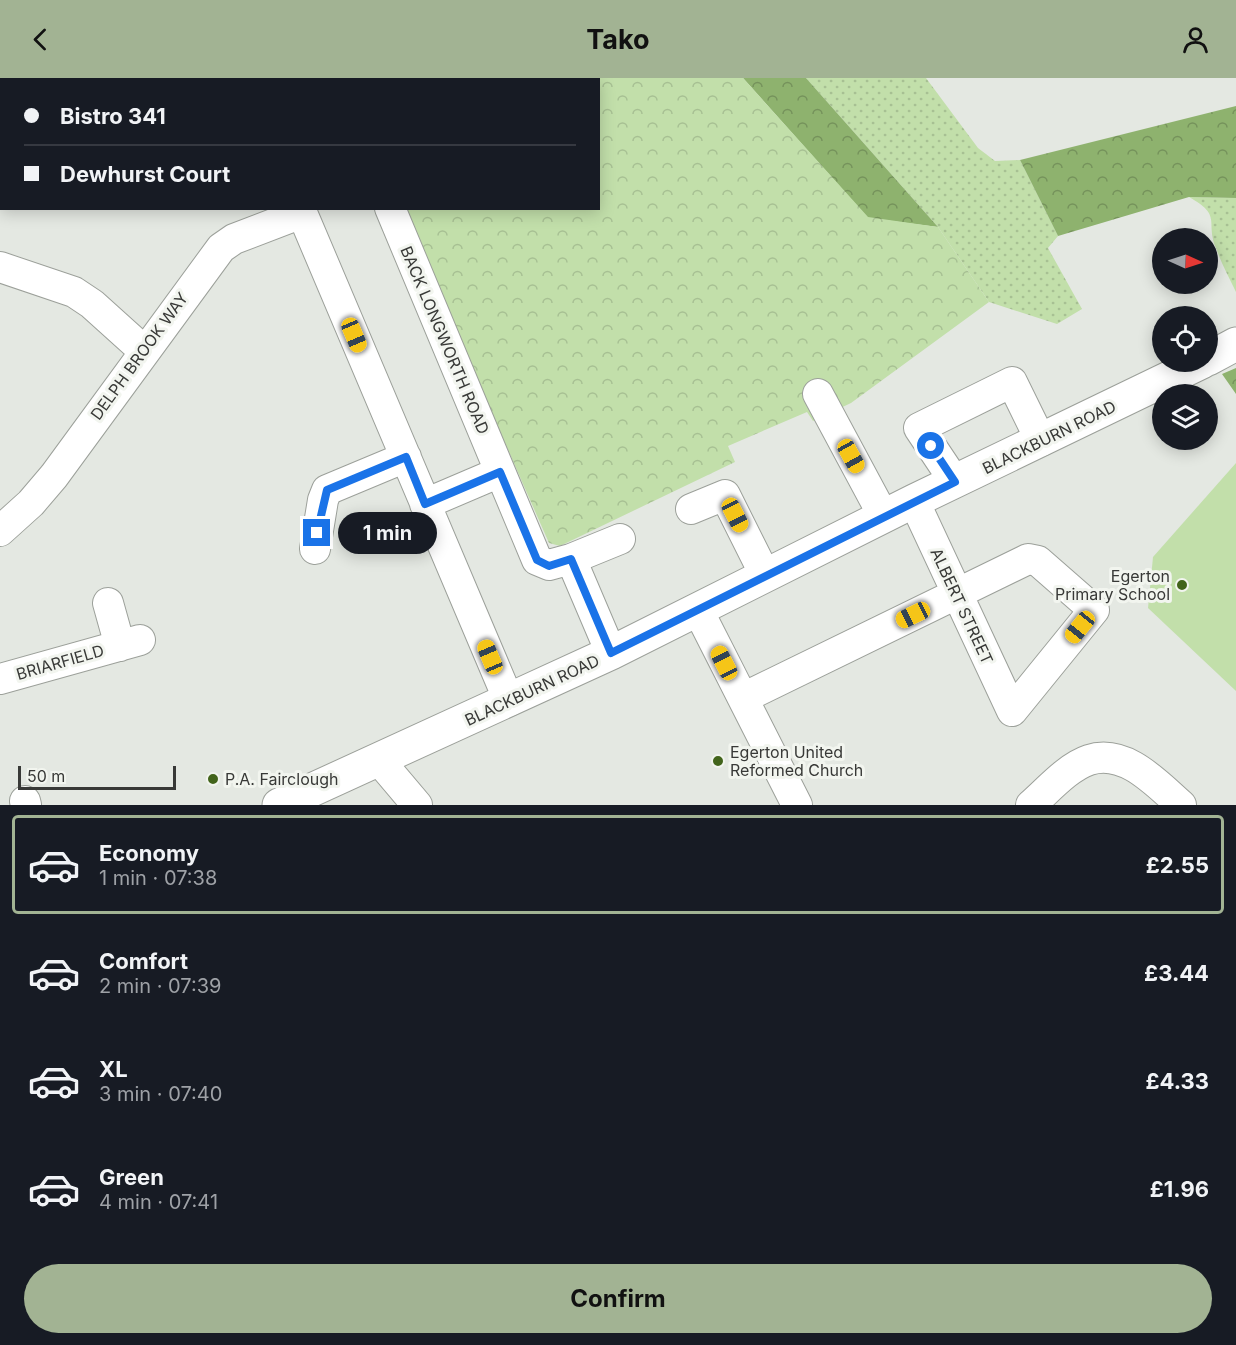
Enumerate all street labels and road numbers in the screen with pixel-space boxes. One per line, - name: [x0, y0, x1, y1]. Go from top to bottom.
- street label: BACK LONGWORTH ROAD: [396, 243, 494, 437]
- street label: DELPH BROOK WAY: [86, 288, 192, 424]
- street label: BLACKBURN ROAD: [979, 396, 1119, 478]
- street label: ALBERT STREET: [926, 545, 998, 667]
- street label: BRIARFIELD: [14, 640, 106, 684]
- street label: BLACKBURN ROAD: [462, 650, 602, 730]

